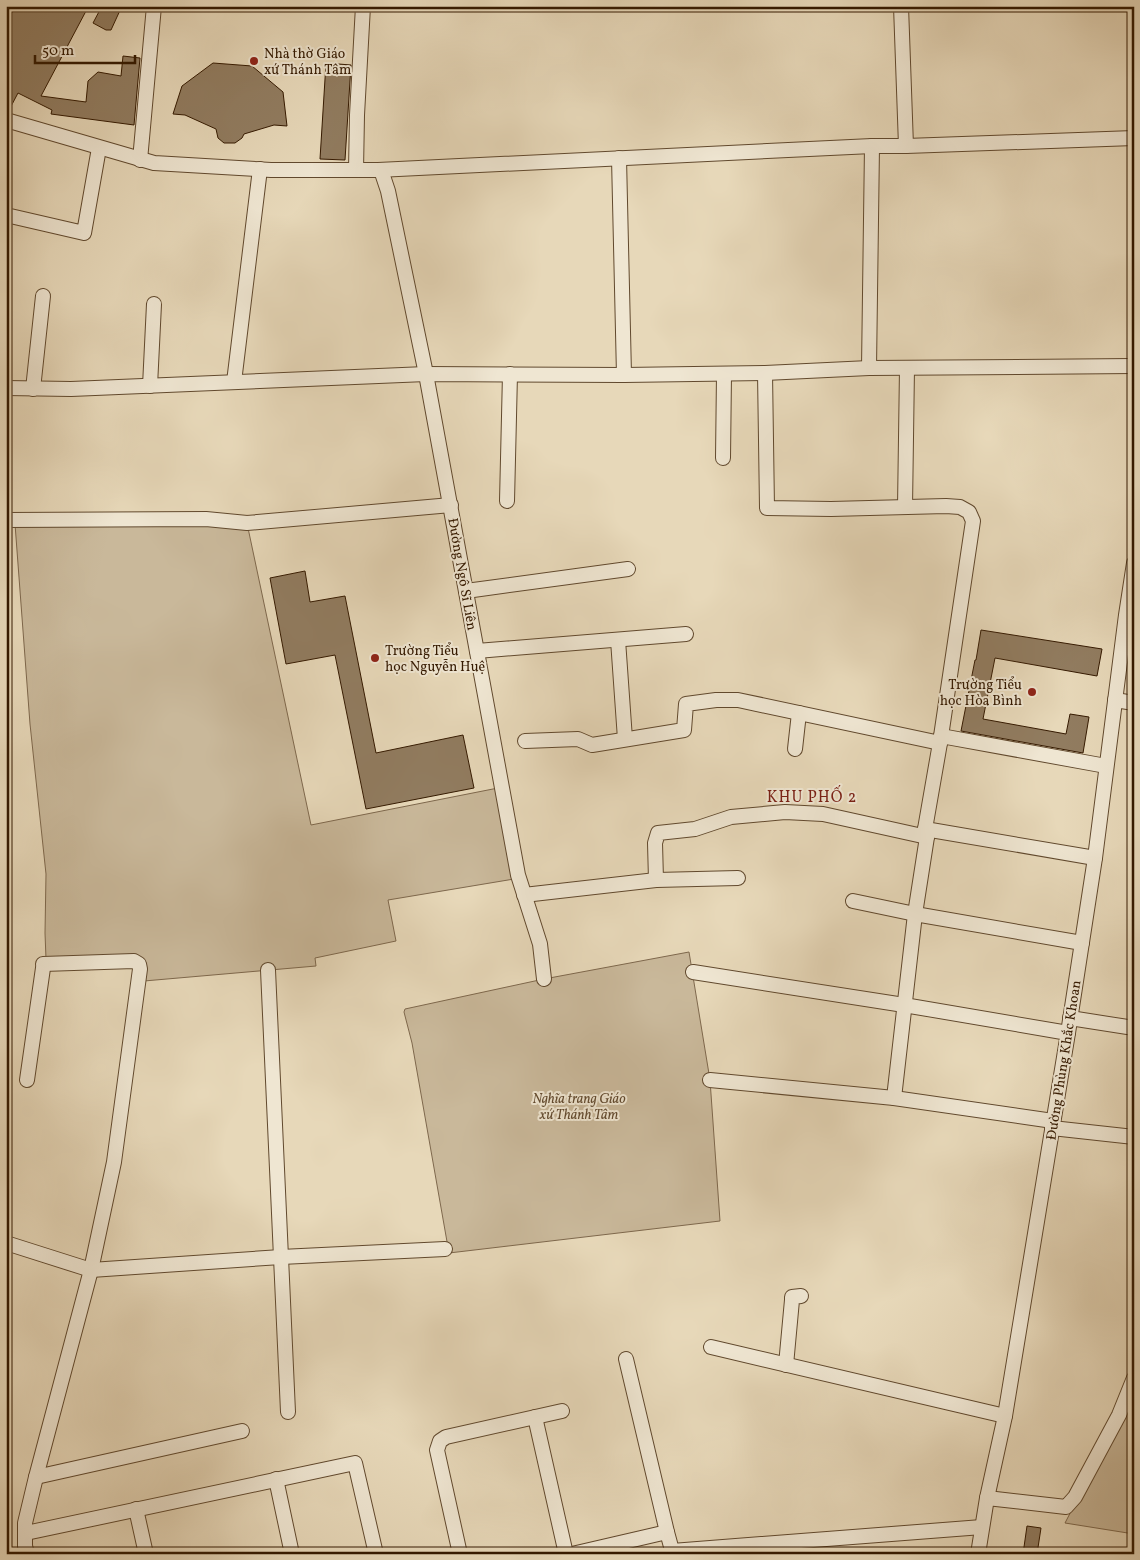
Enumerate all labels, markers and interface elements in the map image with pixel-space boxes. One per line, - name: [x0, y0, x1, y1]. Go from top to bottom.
- scale bar: [35, 32, 135, 64]
- text: 50 m: [42, 41, 74, 62]
- place label: Nhà thờ Giáo xứ Thánh Tâm: [264, 45, 351, 80]
- marker: Nhà thờ Giáo xứ Thánh Tâm: [248, 55, 260, 67]
- street label: Đường Ngô Sĩ Liên: [442, 516, 481, 632]
- place label: Trường Tiểu học Nguyễn Huệ: [385, 642, 486, 677]
- marker: Trường Tiểu học Nguyễn Huệ: [369, 652, 381, 664]
- place label: Trường Tiểu học Hòa Bình: [940, 676, 1022, 711]
- marker: Trường Tiểu học Hòa Bình: [1026, 686, 1038, 698]
- district label: KHU PHỐ 2: [767, 785, 857, 809]
- street label: Đường Phùng Khắc Khoan: [1042, 979, 1087, 1142]
- park label: Nghĩa trang Giáo xứ Thánh Tâm: [532, 1090, 626, 1125]

